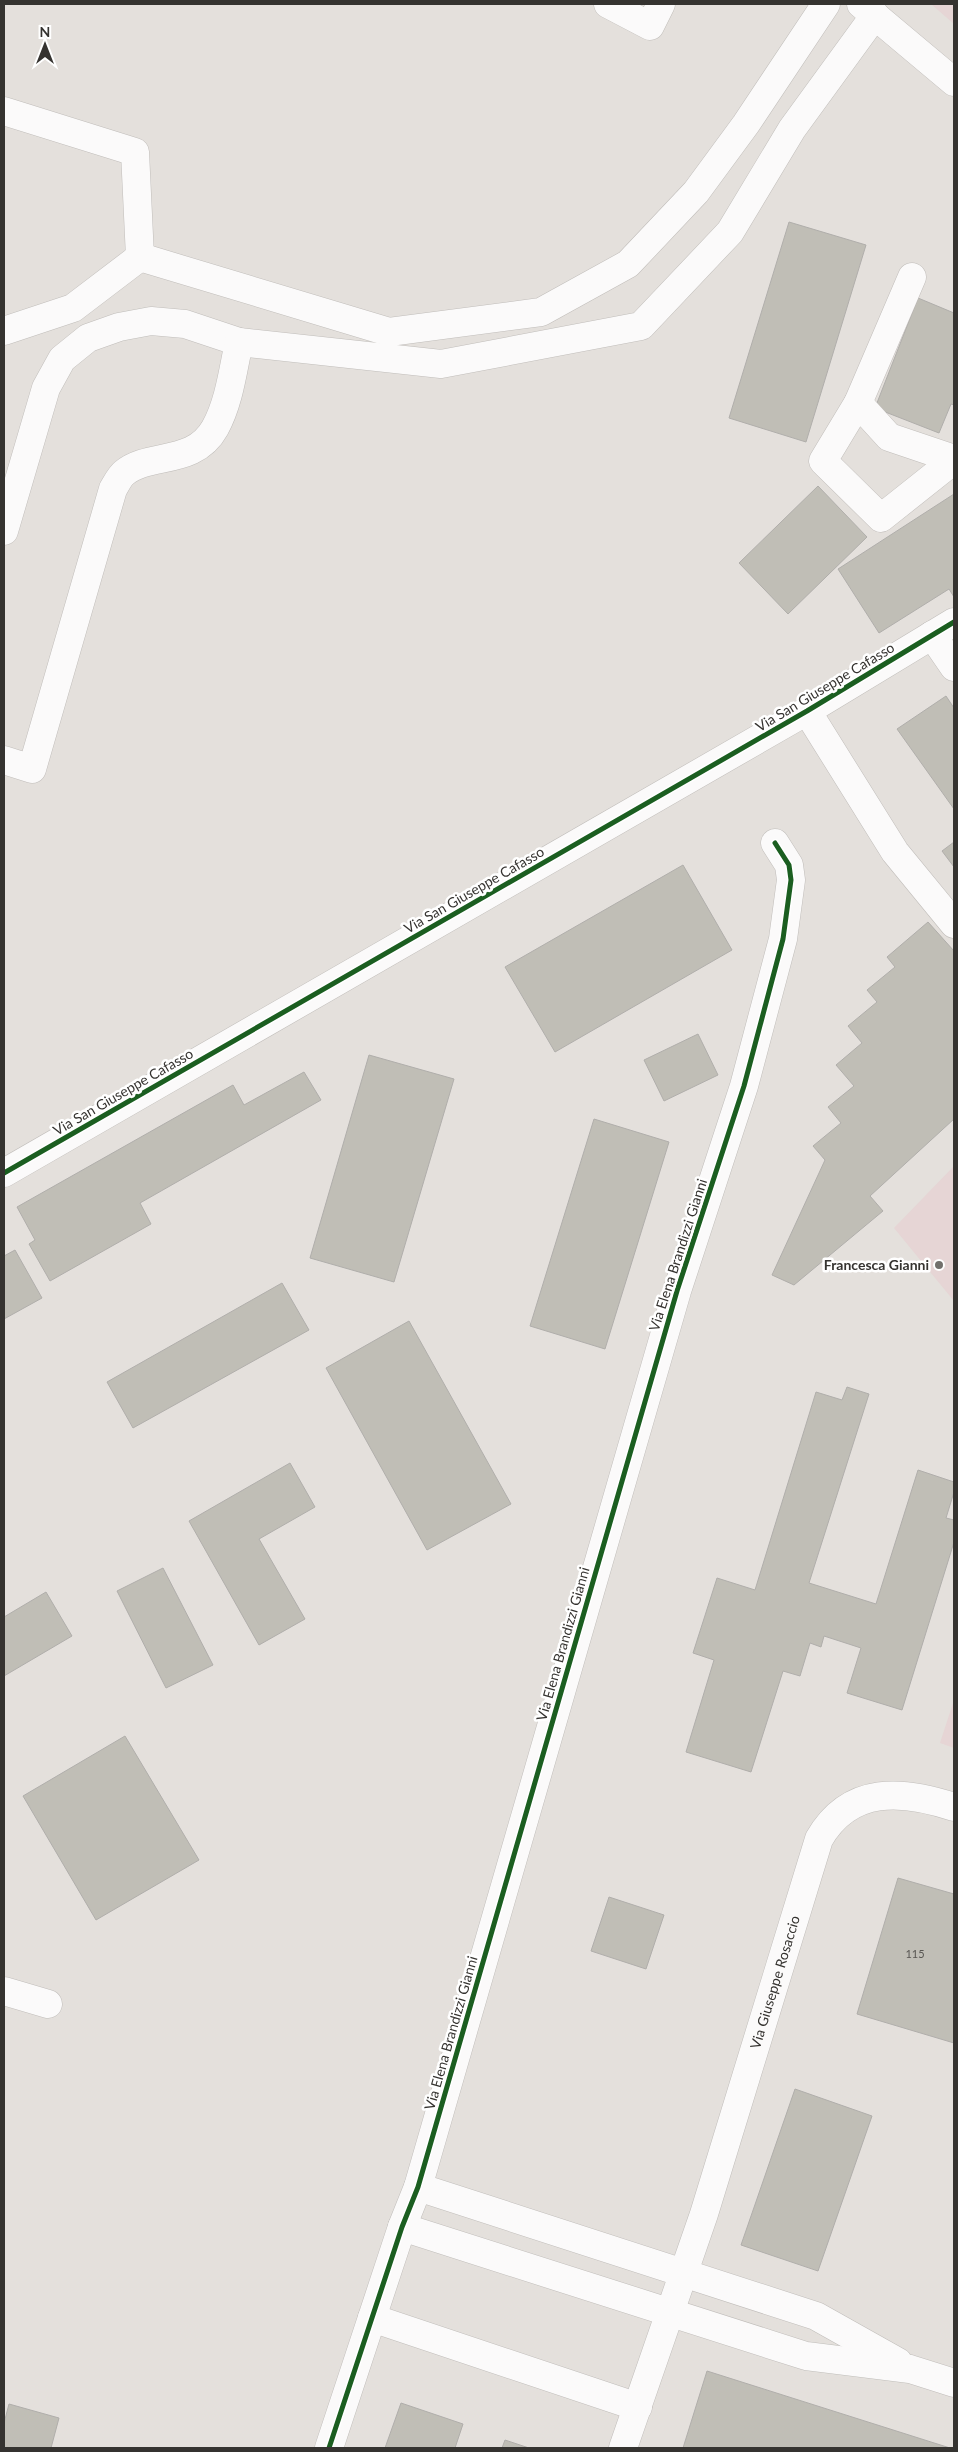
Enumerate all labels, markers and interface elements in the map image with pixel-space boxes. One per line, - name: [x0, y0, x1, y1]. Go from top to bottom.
- north arrow: [20, 20, 70, 70]
- text: N: [40, 23, 50, 40]
- street label: Via San Giuseppe Cafasso: [752, 638, 897, 735]
- street label: Via San Giuseppe Cafasso: [401, 842, 547, 937]
- street label: Via San Giuseppe Cafasso: [50, 1044, 196, 1139]
- street label: Via Elena Brandizzi Gianni: [645, 1176, 710, 1333]
- place label: Francesca Gianni: [824, 1256, 929, 1273]
- marker: Francesca Gianni: [933, 1259, 945, 1271]
- street label: Via Elena Brandizzi Gianni: [532, 1565, 593, 1723]
- street label: Via Giuseppe Rosaccio: [746, 1913, 803, 2051]
- house number: 115: [905, 1947, 925, 1960]
- street label: Via Elena Brandizzi Gianni: [420, 1954, 481, 2112]

